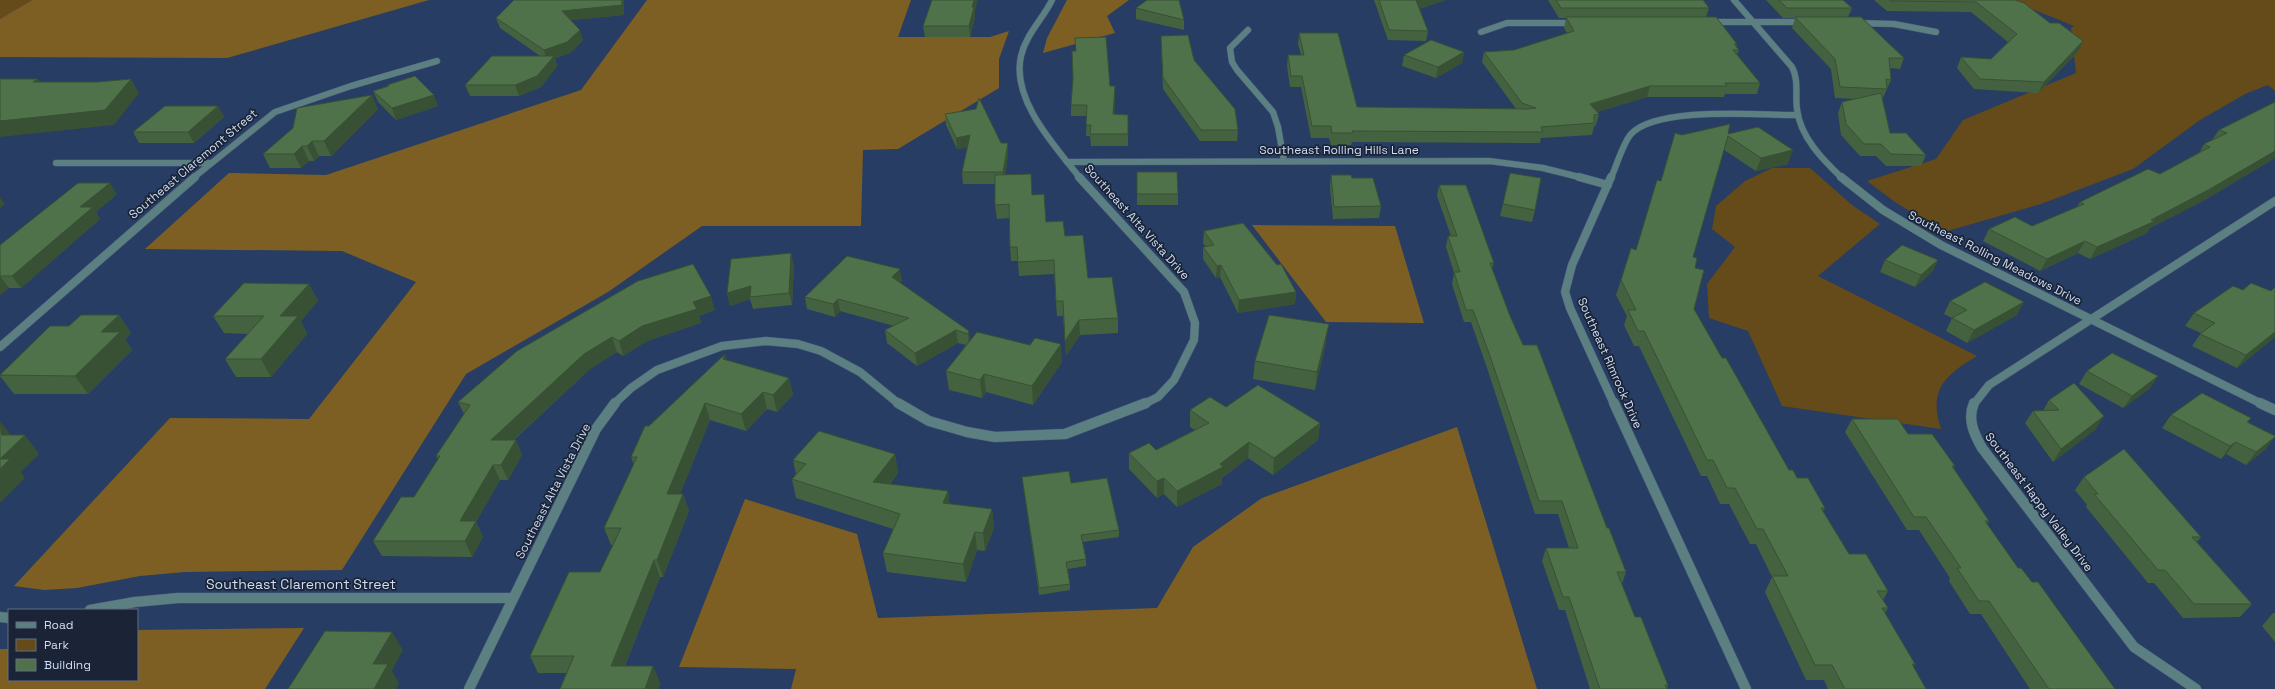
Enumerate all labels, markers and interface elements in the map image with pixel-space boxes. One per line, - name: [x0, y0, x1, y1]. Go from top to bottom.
- street label: Southeast Claremont Street: [125, 106, 261, 222]
- street label: Southeast Rolling Hills Lane: [1259, 142, 1419, 158]
- street label: Southeast Alta Vista Drive: [1081, 161, 1193, 283]
- street label: Southeast Rolling Meadows Drive: [1906, 207, 2084, 309]
- street label: Southeast Rimrock Drive: [1574, 295, 1646, 431]
- street label: Southeast Alta Vista Drive: [512, 420, 594, 562]
- street label: Southeast Happy Valley Drive: [1981, 429, 2097, 575]
- street label: Southeast Claremont Street: [206, 575, 396, 593]
- legend: [8, 609, 138, 681]
- text: Road: [44, 617, 73, 633]
- text: Park: [44, 637, 69, 653]
- text: Building: [44, 657, 91, 673]

